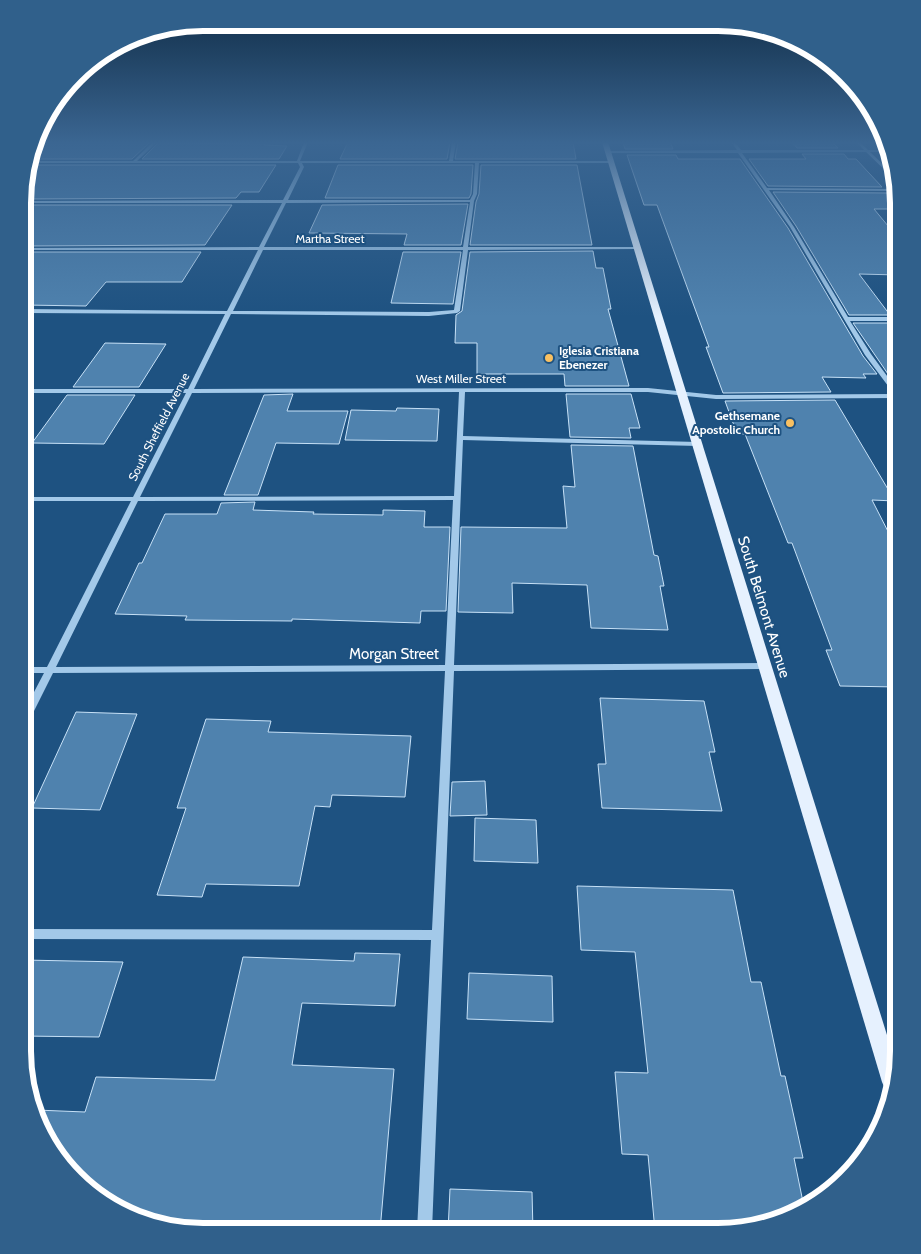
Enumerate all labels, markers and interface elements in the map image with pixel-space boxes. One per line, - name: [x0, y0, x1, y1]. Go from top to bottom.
- street label: Martha Street: [295, 231, 365, 246]
- place label: Iglesia Cristiana Ebenezer: [559, 343, 639, 372]
- marker: Iglesia Cristiana Ebenezer: [543, 352, 555, 364]
- street label: South Sheffield Avenue: [125, 370, 192, 483]
- street label: West Miller Street: [416, 371, 506, 386]
- place label: Gethsemane Apostolic Church: [692, 408, 780, 437]
- marker: Gethsemane Apostolic Church: [784, 417, 796, 429]
- street label: South Belmont Avenue: [734, 534, 794, 680]
- street label: Morgan Street: [349, 645, 439, 663]

